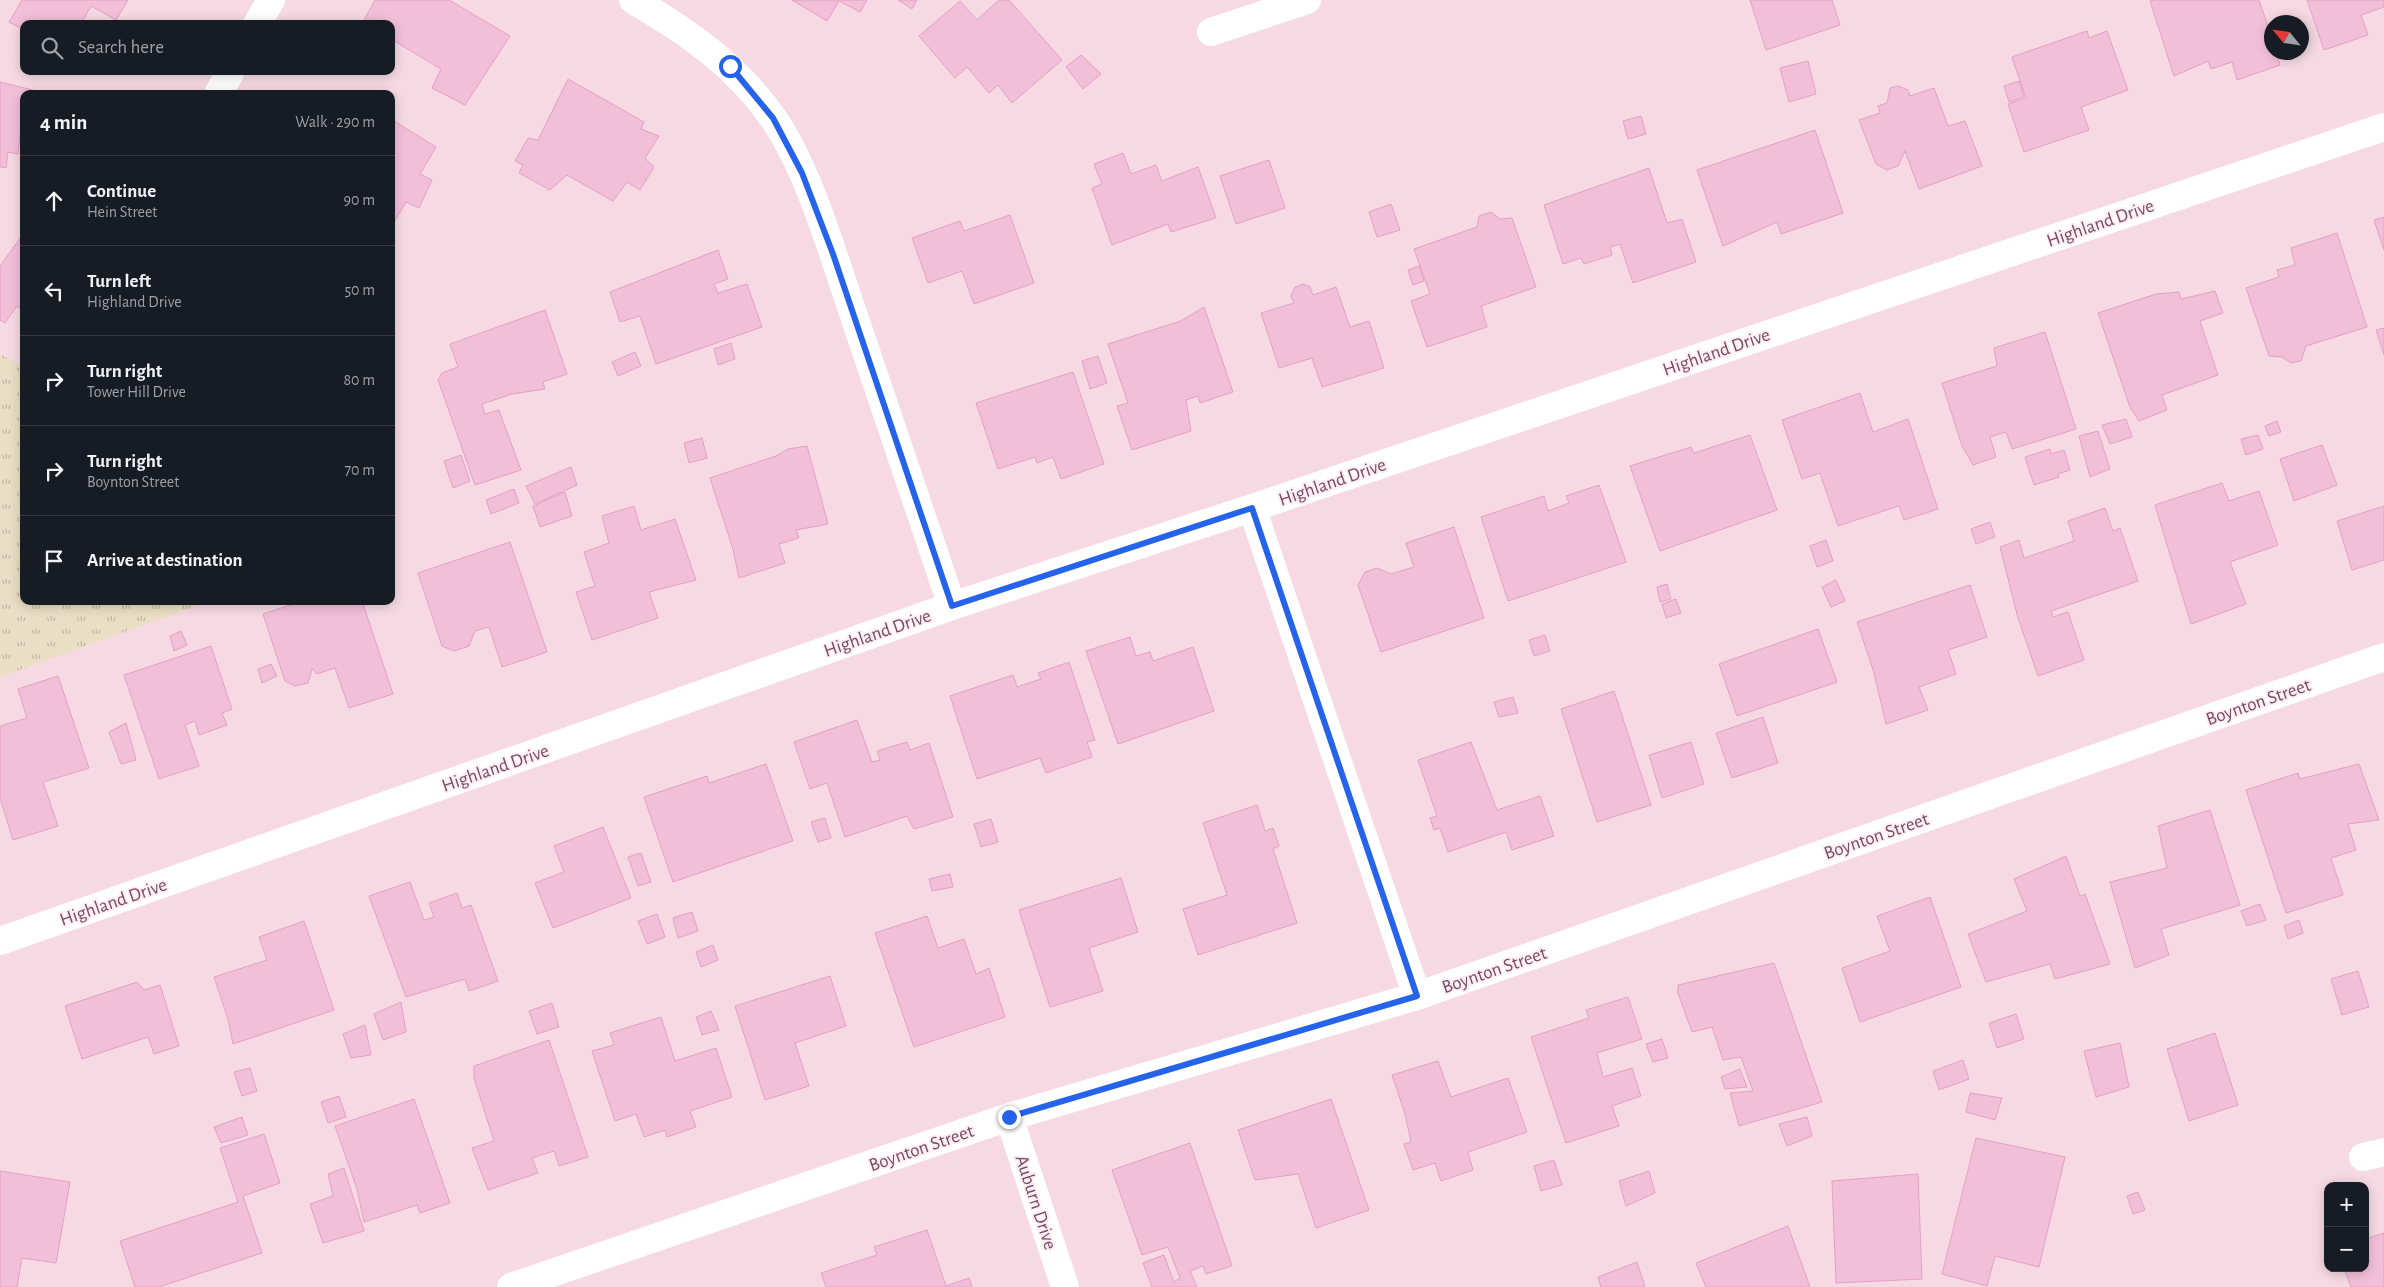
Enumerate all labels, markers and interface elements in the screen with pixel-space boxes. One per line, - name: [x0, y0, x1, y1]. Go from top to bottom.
- north arrow: [2264, 15, 2309, 60]
- search box: [20, 20, 395, 75]
- icon: search: [38, 34, 66, 62]
- text: Search here: [78, 38, 164, 57]
- route start: [719, 55, 742, 78]
- text: 4 min: [40, 112, 87, 133]
- text: Walk · 290 m: [295, 114, 375, 130]
- text: Continue: [87, 182, 156, 201]
- icon: ahead: [40, 187, 68, 215]
- text: 90 m: [344, 192, 375, 208]
- street label: Highland Drive: [2044, 196, 2157, 251]
- text: Hein Street: [87, 204, 157, 220]
- text: Turn left: [87, 272, 151, 291]
- icon: left: [40, 277, 68, 305]
- text: 50 m: [344, 282, 375, 298]
- text: Highland Drive: [87, 294, 182, 310]
- street label: Highland Drive: [1660, 325, 1773, 380]
- text: Turn right: [87, 362, 162, 381]
- icon: right: [40, 367, 68, 395]
- text: 80 m: [344, 372, 375, 388]
- text: Tower Hill Drive: [87, 384, 186, 400]
- text: Turn right: [87, 452, 162, 471]
- street label: Highland Drive: [1276, 455, 1389, 510]
- icon: right: [40, 457, 68, 485]
- text: 70 m: [344, 462, 375, 478]
- text: Boynton Street: [87, 474, 179, 490]
- icon: arrive: [40, 547, 68, 575]
- text: Arrive at destination: [87, 551, 243, 570]
- street label: Highland Drive: [821, 606, 934, 661]
- street label: Boynton Street: [2204, 676, 2313, 729]
- street label: Highland Drive: [439, 741, 552, 796]
- street label: Boynton Street: [1822, 810, 1931, 863]
- street label: Highland Drive: [57, 875, 170, 930]
- street label: Boynton Street: [1440, 944, 1549, 997]
- route end: [998, 1106, 1021, 1129]
- street label: Boynton Street: [867, 1122, 976, 1175]
- street label: Auburn Drive: [1011, 1153, 1060, 1252]
- map controls: [2324, 1182, 2369, 1272]
- button: +: [2324, 1182, 2369, 1227]
- button: −: [2324, 1227, 2369, 1272]

